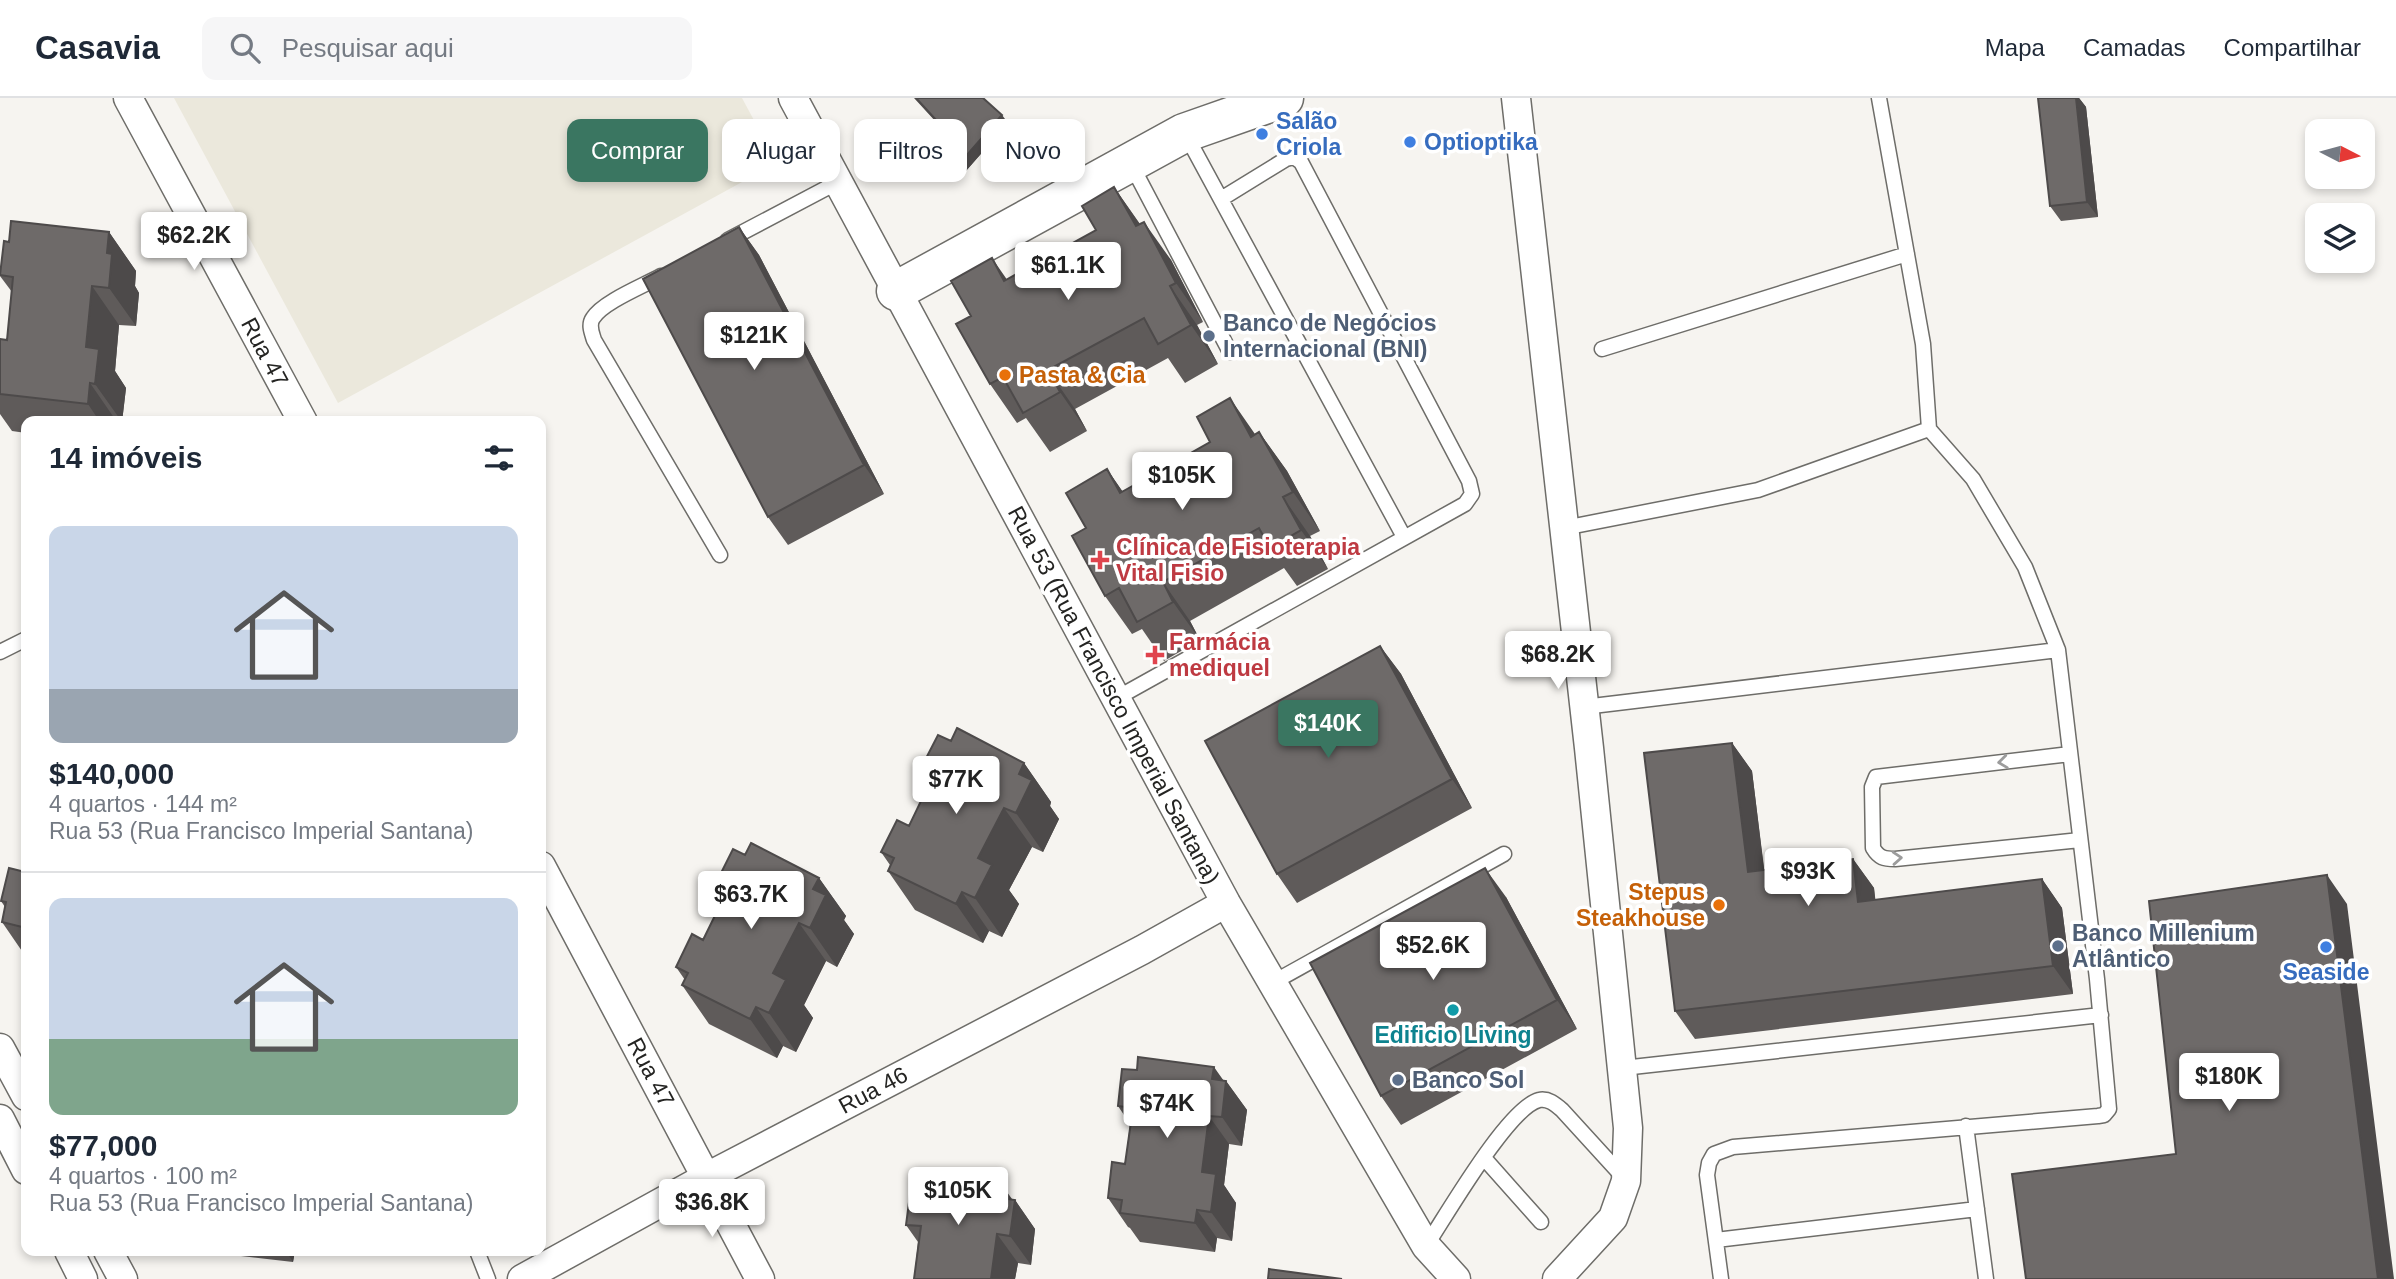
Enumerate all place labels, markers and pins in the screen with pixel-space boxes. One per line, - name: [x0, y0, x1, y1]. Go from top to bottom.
- place label: Salão Criola: [1276, 108, 1341, 160]
- marker: Salão Criola: [1254, 126, 1270, 142]
- place label: Optioptika: [1424, 129, 1538, 155]
- marker: Optioptika: [1402, 134, 1418, 150]
- pin: $62.2K: [137, 212, 251, 272]
- pin: $61.1K: [1011, 242, 1125, 302]
- place label: Banco de Negócios Internacional (BNI): [1223, 310, 1436, 362]
- pin: $121K: [705, 313, 803, 372]
- marker: Banco de Negócios Internacional (BNI): [1201, 328, 1217, 344]
- place label: Pasta & Cia: [1019, 362, 1146, 388]
- marker: Pasta & Cia: [997, 367, 1013, 383]
- pin: $105K: [1133, 452, 1231, 512]
- place label: Clínica de Fisioterapia Vital Fisio: [1116, 534, 1360, 586]
- marker: Clínica de Fisioterapia Vital Fisio: [1090, 550, 1110, 570]
- place label: Farmácia mediquel: [1169, 629, 1270, 681]
- pin: $68.2K: [1501, 632, 1615, 691]
- marker: Farmácia mediquel: [1147, 647, 1163, 663]
- pin: $140K: [1279, 700, 1377, 760]
- pin: $77K: [915, 756, 997, 816]
- pin: $93K: [1767, 848, 1849, 908]
- pin: $63.7K: [694, 872, 808, 931]
- place label: Stepus Steakhouse: [1576, 879, 1705, 931]
- marker: Stepus Steakhouse: [1711, 897, 1727, 913]
- place label: Banco Millenium Atlântico: [2072, 920, 2255, 972]
- pin: $52.6K: [1376, 922, 1490, 982]
- marker: Banco Millenium Atlântico: [2050, 938, 2066, 954]
- marker: Seaside: [2318, 939, 2334, 955]
- place label: Seaside: [2283, 959, 2369, 985]
- marker: Edificio Living: [1445, 1002, 1461, 1018]
- place label: Edificio Living: [1374, 1022, 1532, 1048]
- pin: $180K: [2180, 1054, 2278, 1113]
- place label: Banco Sol: [1412, 1067, 1524, 1093]
- marker: Banco Sol: [1390, 1072, 1406, 1088]
- pin: $74K: [1126, 1080, 1208, 1140]
- pin: $105K: [909, 1168, 1007, 1227]
- pin: $36.8K: [655, 1180, 769, 1239]

